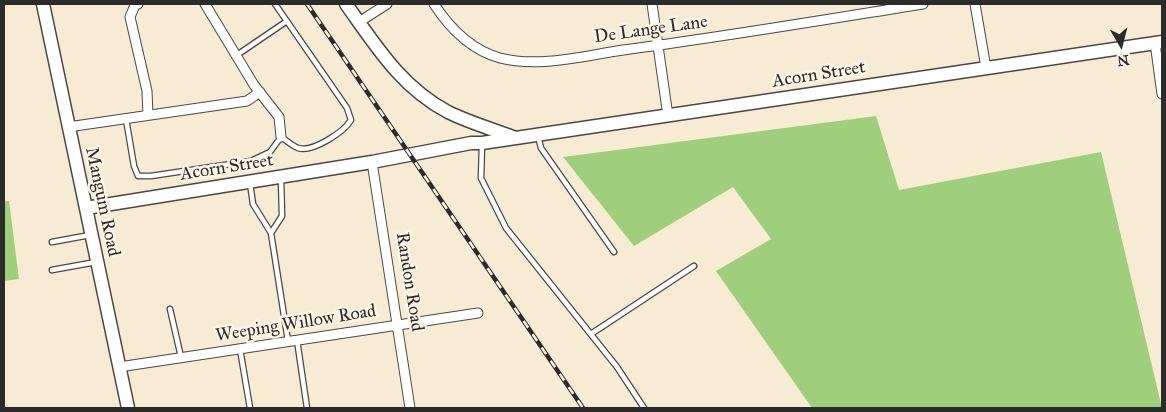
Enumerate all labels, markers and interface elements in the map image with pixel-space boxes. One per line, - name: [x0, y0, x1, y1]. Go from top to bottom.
- street label: De Lange Lane: [593, 11, 709, 49]
- north arrow: [1096, 20, 1146, 70]
- text: N: [1116, 51, 1130, 70]
- street label: Acorn Street: [771, 57, 867, 93]
- street label: Mangum Road: [80, 145, 124, 259]
- street label: Acorn Street: [179, 150, 275, 186]
- street label: Randon Road: [390, 231, 428, 333]
- street label: Weeping Willow Road: [214, 301, 378, 347]

